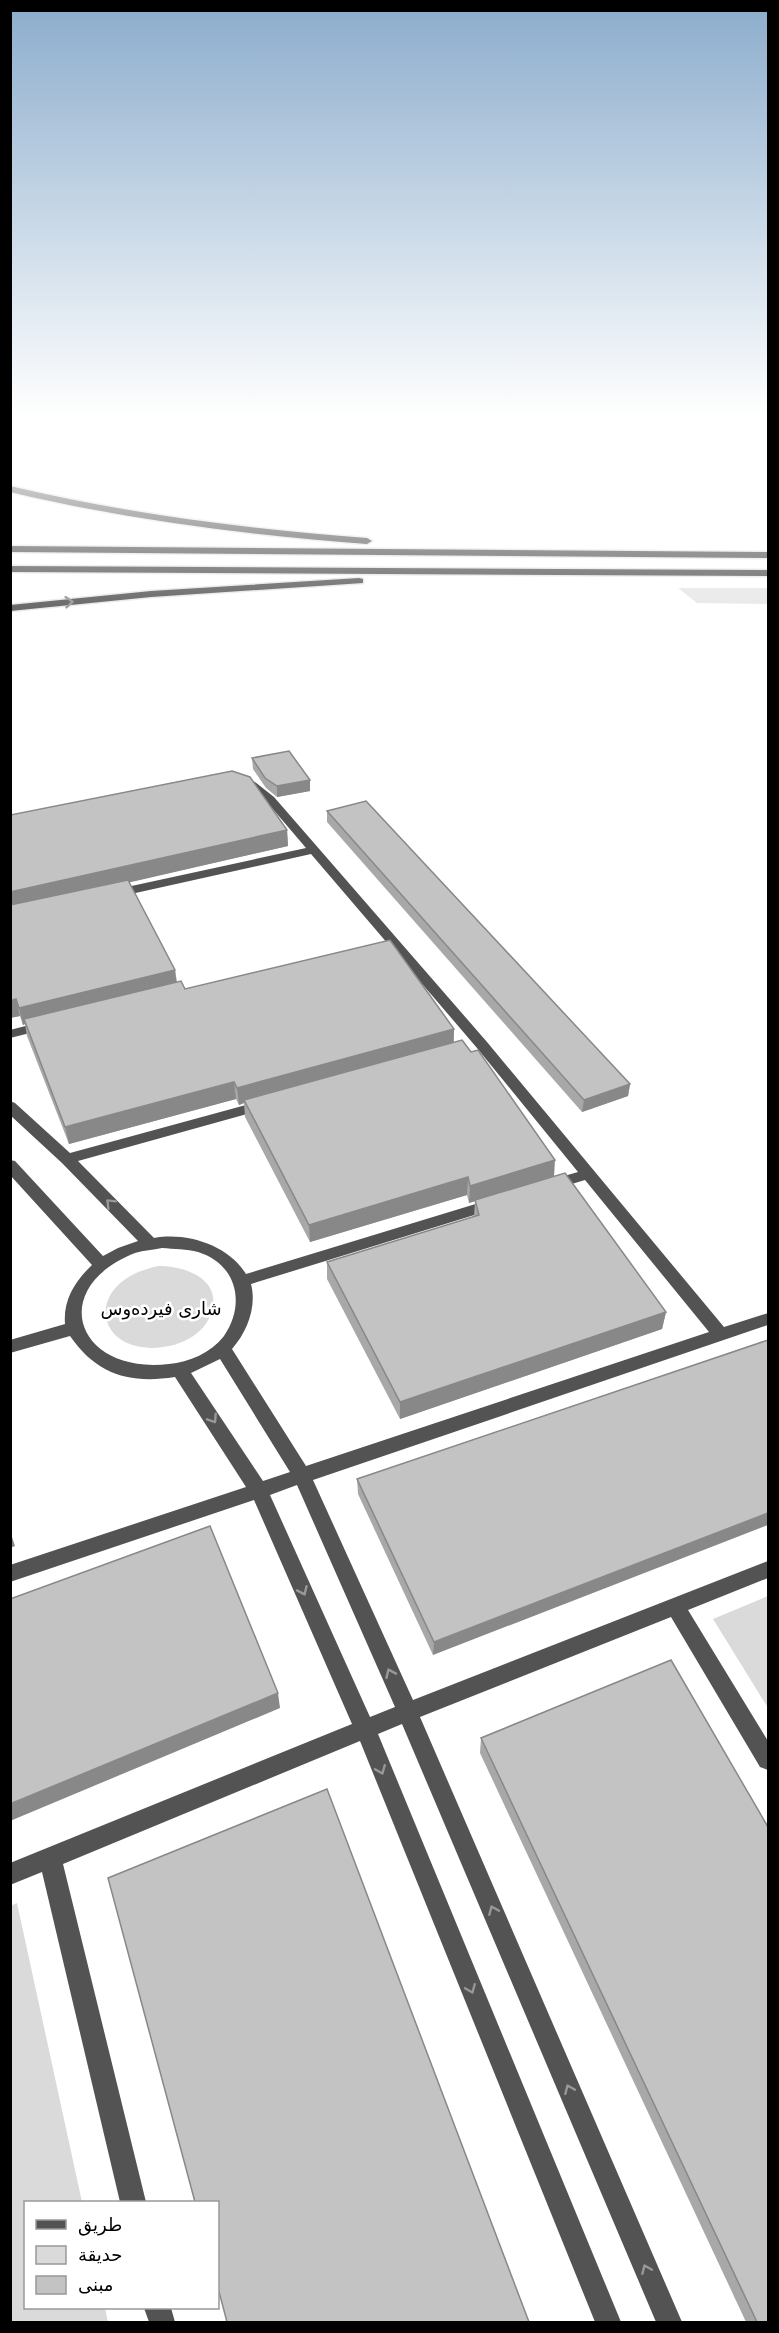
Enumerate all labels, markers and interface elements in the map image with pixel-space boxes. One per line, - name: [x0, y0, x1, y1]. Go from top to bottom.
- one-way arrow: [64, 596, 73, 609]
- one-way arrow: [106, 1199, 117, 1209]
- district label: شاری فیردەوس: [100, 1298, 222, 1320]
- one-way arrow: [205, 1413, 217, 1423]
- one-way arrow: [296, 1584, 308, 1595]
- one-way arrow: [386, 1669, 398, 1680]
- one-way arrow: [374, 1763, 386, 1774]
- one-way arrow: [488, 1906, 500, 1917]
- one-way arrow: [464, 1983, 476, 1994]
- one-way arrow: [564, 2085, 576, 2096]
- legend: [24, 2201, 219, 2309]
- text: طريق: [78, 2214, 122, 2236]
- text: حديقة: [78, 2244, 122, 2265]
- one-way arrow: [641, 2264, 653, 2275]
- text: مبنى: [78, 2274, 114, 2295]

